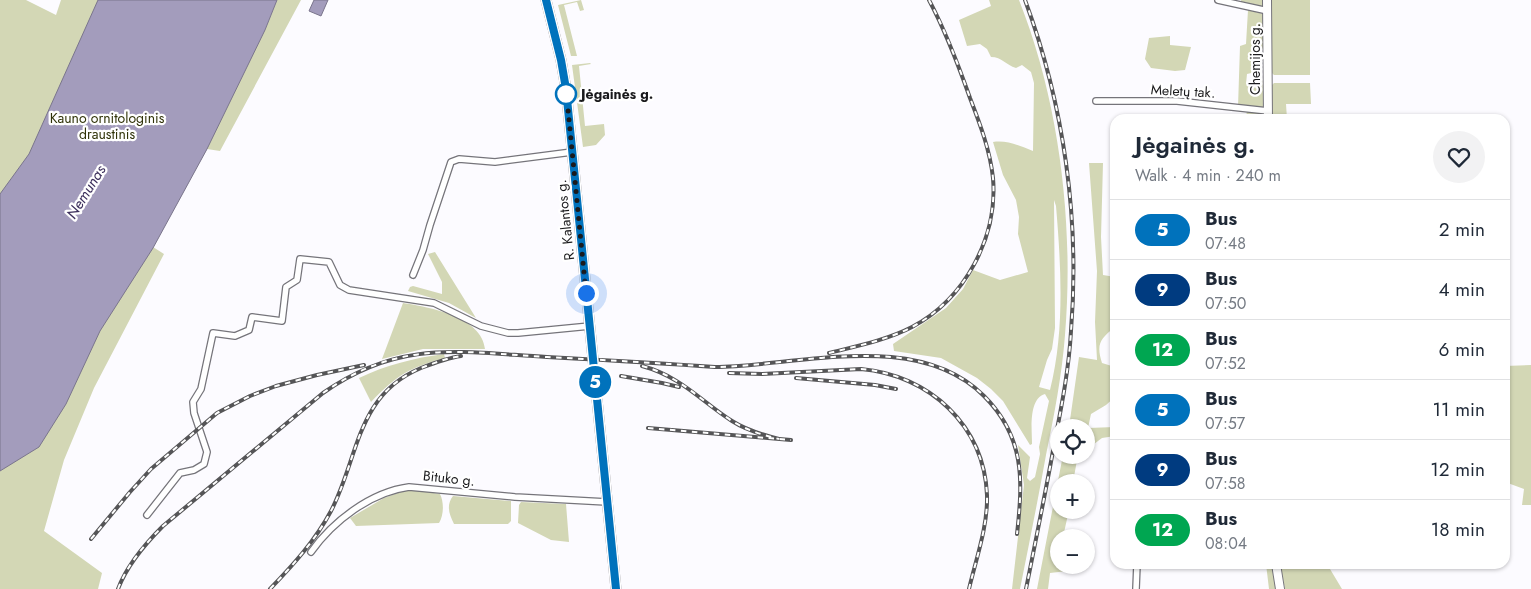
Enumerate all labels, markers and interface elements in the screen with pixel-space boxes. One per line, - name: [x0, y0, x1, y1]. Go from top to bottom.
- street label: Chemijos g.: [1245, 23, 1265, 95]
- street label: Meletų tak.: [1150, 79, 1216, 103]
- marker: Jėgainės g.: [555, 83, 577, 105]
- place label: Jėgainės g.: [578, 84, 653, 104]
- park label: Kauno ornitologinis draustinis: [50, 108, 165, 144]
- text: Jėgainės g.: [1135, 127, 1255, 162]
- button: heart: [1433, 131, 1485, 183]
- water label: Nemunas: [61, 161, 111, 223]
- text: Walk · 4 min · 240 m: [1135, 164, 1281, 187]
- street label: R. Kalantos g.: [551, 179, 579, 261]
- text: Bus: [1205, 205, 1237, 232]
- text: 2 min: [1439, 216, 1485, 243]
- text: 5: [1157, 217, 1168, 243]
- text: 07:48: [1205, 232, 1246, 255]
- text: Bus: [1205, 265, 1237, 292]
- text: 4 min: [1438, 276, 1485, 303]
- text: 9: [1156, 277, 1169, 303]
- your location: [574, 281, 599, 306]
- text: 07:50: [1205, 292, 1246, 315]
- text: Bus: [1205, 325, 1237, 352]
- text: 6 min: [1439, 336, 1485, 363]
- text: 12: [1152, 337, 1173, 363]
- text: 07:52: [1205, 352, 1246, 375]
- line badge: 5: [579, 366, 611, 398]
- text: 5: [589, 369, 601, 395]
- text: Bus: [1205, 385, 1237, 412]
- text: 11 min: [1432, 396, 1485, 423]
- text: 5: [1157, 397, 1168, 423]
- text: 07:57: [1205, 412, 1245, 435]
- map controls: [1050, 419, 1095, 574]
- button: locate: [1050, 419, 1095, 464]
- text: Bus: [1205, 445, 1237, 472]
- text: 12 min: [1430, 456, 1485, 483]
- text: 9: [1156, 457, 1169, 483]
- street label: Bituko g.: [422, 465, 476, 491]
- text: 07:58: [1205, 472, 1246, 495]
- button: +: [1050, 474, 1095, 519]
- text: Bus: [1205, 505, 1237, 532]
- text: 18 min: [1431, 516, 1485, 543]
- text: 12: [1152, 517, 1173, 543]
- button: −: [1050, 529, 1095, 574]
- text: 08:04: [1205, 532, 1247, 555]

